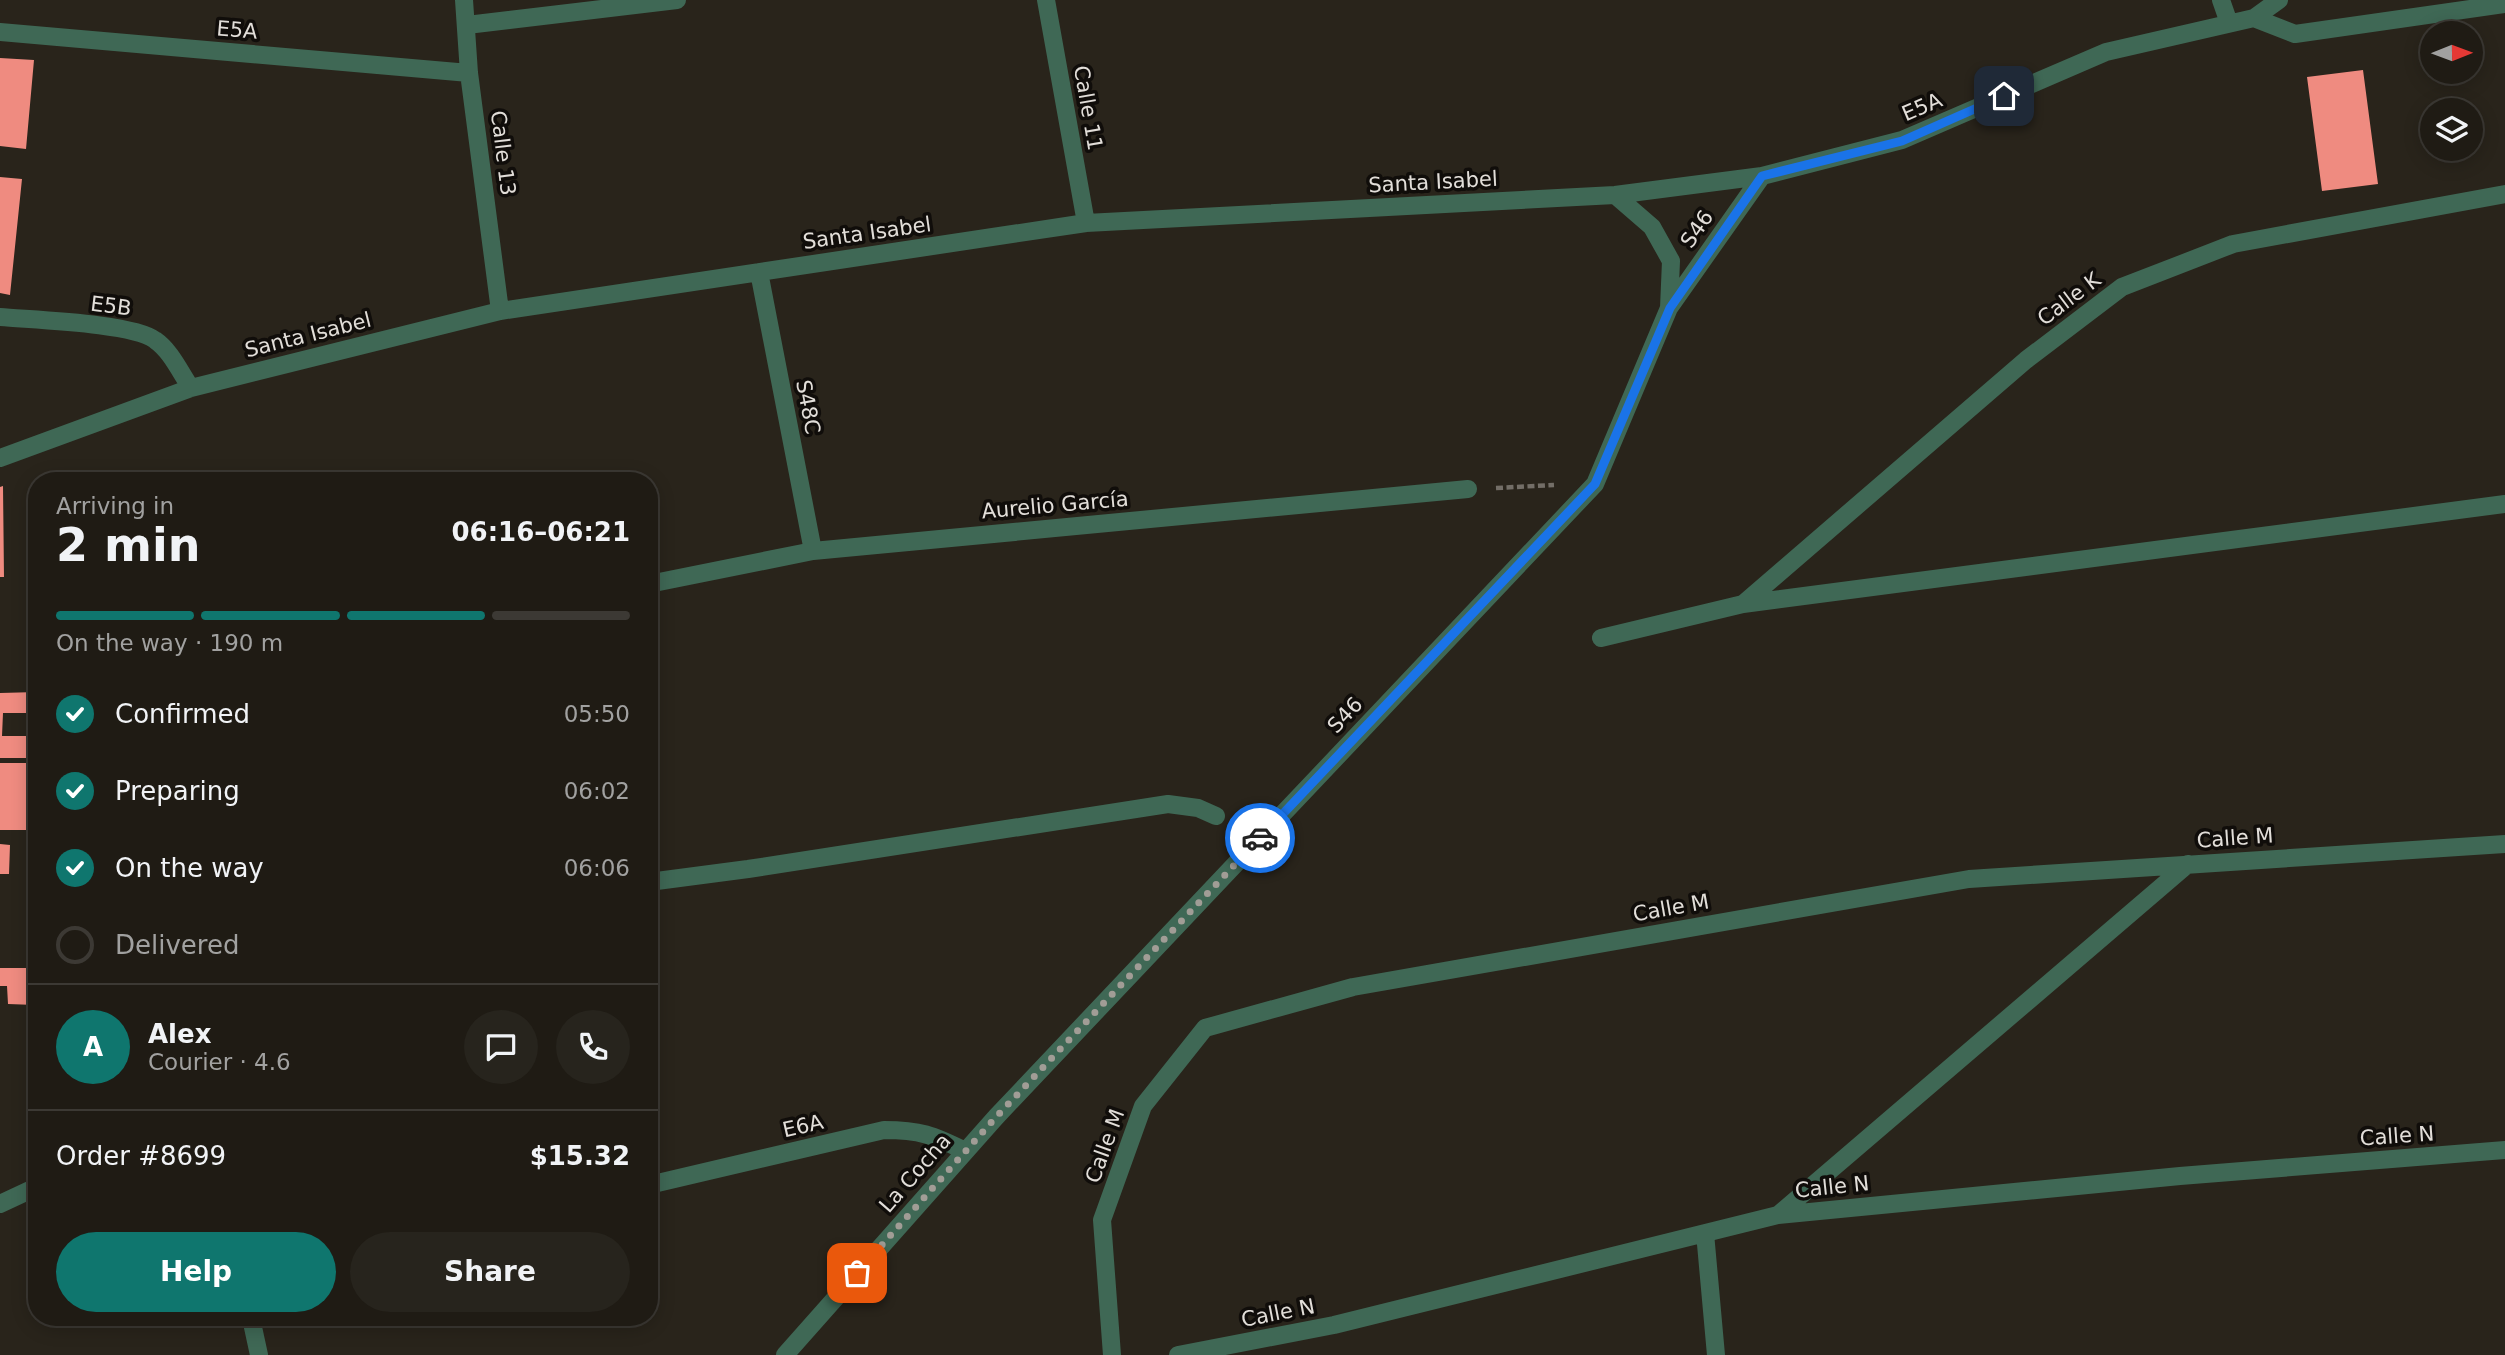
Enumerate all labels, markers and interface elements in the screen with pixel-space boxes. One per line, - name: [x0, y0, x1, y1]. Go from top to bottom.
- street label: E5A: [216, 16, 259, 44]
- north arrow: [2420, 21, 2483, 84]
- map controls: [2420, 21, 2483, 161]
- street label: Calle 11: [1069, 64, 1107, 152]
- pin: [1974, 66, 2034, 126]
- icon: home: [1985, 77, 2023, 115]
- street label: E5A: [1898, 88, 1946, 126]
- button: layers: [2420, 98, 2483, 161]
- street label: Calle 13: [486, 109, 520, 197]
- street label: Santa Isabel: [1368, 167, 1498, 197]
- street label: S46: [1676, 206, 1718, 252]
- street label: Santa Isabel: [801, 212, 933, 254]
- street label: Calle K: [2033, 267, 2106, 330]
- street label: E5B: [89, 292, 133, 320]
- street label: Santa Isabel: [242, 308, 374, 362]
- street label: S48C: [791, 378, 825, 436]
- street label: Aurelio García: [980, 487, 1130, 523]
- text: Arriving in: [56, 493, 174, 519]
- text: 06:16–06:21: [451, 517, 630, 547]
- text: 2 min: [56, 518, 200, 572]
- text: On the way · 190 m: [56, 630, 283, 656]
- street label: S46: [1323, 692, 1367, 738]
- icon: check: [56, 695, 94, 733]
- text: Confirmed: [115, 699, 250, 729]
- text: 05:50: [564, 701, 630, 727]
- icon: check: [56, 772, 94, 810]
- text: Preparing: [115, 776, 240, 806]
- text: 06:02: [564, 778, 630, 804]
- courier: [1225, 803, 1295, 873]
- icon: car: [1241, 819, 1279, 857]
- street label: Calle M: [2196, 823, 2274, 853]
- icon: check: [56, 849, 94, 887]
- text: On the way: [115, 853, 264, 883]
- text: 06:06: [564, 855, 630, 881]
- street label: Calle M: [1631, 890, 1711, 926]
- text: Delivered: [115, 930, 239, 960]
- button: chat: [464, 1010, 538, 1084]
- button: phone: [556, 1010, 630, 1084]
- text: Alex: [148, 1019, 211, 1049]
- text: A: [83, 1032, 103, 1062]
- text: Courier · 4.6: [148, 1049, 291, 1075]
- street label: Calle M: [1081, 1106, 1129, 1186]
- street label: E6A: [780, 1110, 826, 1142]
- street label: Calle N: [2359, 1121, 2435, 1151]
- street label: La Cocha: [874, 1129, 956, 1217]
- text: Order #8699: [56, 1141, 226, 1171]
- text: $15.32: [530, 1141, 630, 1171]
- street label: Calle N: [1794, 1171, 1870, 1203]
- button: Help: [56, 1232, 336, 1312]
- button: Share: [350, 1232, 630, 1312]
- pin: [827, 1243, 887, 1303]
- icon: bag: [838, 1254, 876, 1292]
- street label: Calle N: [1239, 1294, 1317, 1332]

